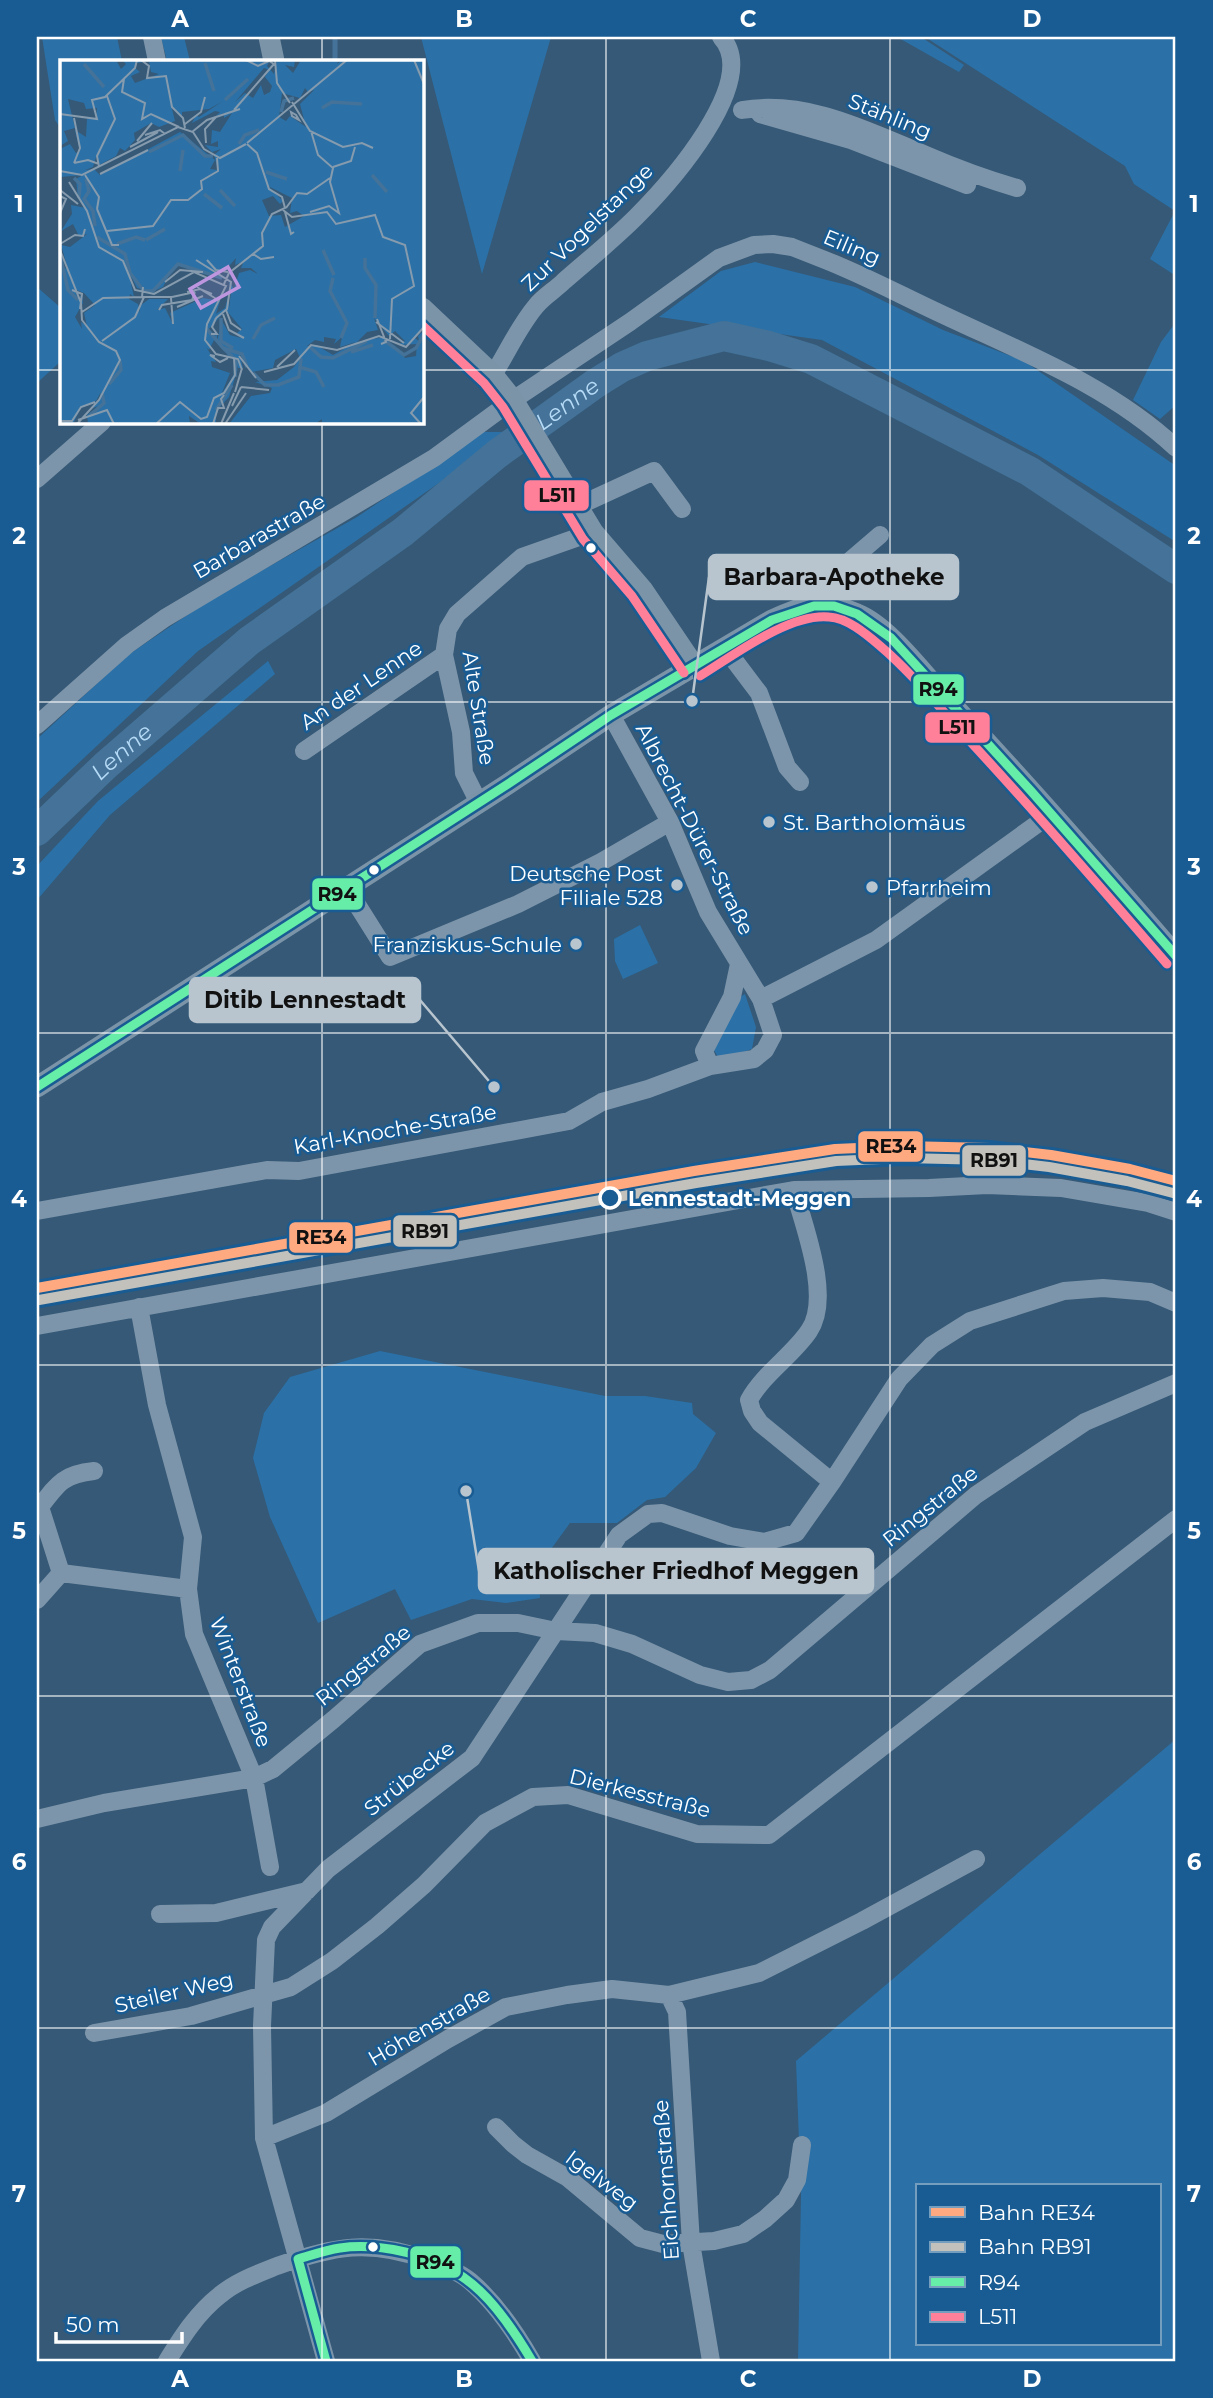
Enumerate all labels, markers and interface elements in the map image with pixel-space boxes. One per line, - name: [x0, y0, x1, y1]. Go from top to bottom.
- text: A: [170, 5, 189, 33]
- text: B: [455, 5, 473, 33]
- text: C: [740, 5, 757, 33]
- text: D: [1023, 5, 1042, 33]
- inset map: [60, 60, 424, 424]
- street label: Stähling: [845, 88, 935, 144]
- street label: Zur Vogelstange: [516, 158, 658, 296]
- text: 1: [14, 190, 24, 218]
- text: 1: [1189, 190, 1199, 218]
- street label: Eiling: [820, 224, 884, 270]
- water label: Lenne: [530, 371, 605, 436]
- line badge: L511: [523, 479, 590, 512]
- text: L511: [538, 484, 576, 507]
- street label: Barbarastraße: [188, 488, 330, 584]
- text: 2: [12, 522, 26, 550]
- text: 2: [1187, 522, 1201, 550]
- unlabelled marker: [584, 541, 598, 555]
- callout: Barbara-Apotheke: [709, 555, 958, 599]
- text: Barbara-Apotheke: [723, 563, 945, 591]
- street label: An der Lenne: [295, 635, 427, 735]
- street label: Alte Straße: [458, 649, 500, 767]
- line badge: R94: [912, 673, 965, 706]
- text: R94: [918, 678, 958, 701]
- line badge: L511: [924, 711, 991, 744]
- text: L511: [938, 716, 976, 739]
- water label: Lenne: [85, 717, 158, 786]
- street label: Albrecht-Dürer-Straße: [631, 719, 759, 939]
- place label: St. Bartholomäus: [783, 810, 965, 835]
- marker: St. Bartholomäus: [761, 814, 777, 830]
- text: 3: [11, 853, 26, 881]
- text: 3: [1186, 853, 1201, 881]
- place label: Deutsche Post Filiale 528: [509, 861, 663, 910]
- unlabelled marker: [367, 863, 381, 877]
- place label: Pfarrheim: [886, 875, 992, 900]
- line badge: R94: [311, 877, 364, 911]
- marker: Deutsche Post Filiale 528: [669, 877, 685, 893]
- marker: Pfarrheim: [864, 879, 880, 895]
- text: R94: [317, 883, 357, 906]
- place label: Franziskus-Schule: [373, 932, 562, 957]
- marker: Franziskus-Schule: [568, 936, 584, 952]
- callout: Ditib Lennestadt: [190, 978, 420, 1022]
- text: Ditib Lennestadt: [204, 986, 406, 1014]
- street label: Karl-Knoche-Straße: [292, 1099, 498, 1159]
- line badge: RE34: [857, 1130, 924, 1163]
- text: RE34: [866, 1135, 916, 1158]
- line badge: RB91: [961, 1144, 1027, 1177]
- text: RB91: [970, 1149, 1018, 1172]
- text: 4: [11, 1185, 27, 1213]
- text: 4: [1186, 1185, 1202, 1213]
- place label: Lennestadt-Meggen: [628, 1186, 851, 1211]
- marker: Lennestadt-Meggen: [599, 1187, 621, 1209]
- line badge: RB91: [392, 1214, 458, 1248]
- text: RB91: [401, 1220, 449, 1243]
- line badge: RE34: [288, 1221, 354, 1254]
- text: RE34: [296, 1226, 346, 1249]
- street label: Ringstraße: [878, 1460, 982, 1552]
- text: 5: [12, 1517, 26, 1545]
- text: 5: [1187, 1517, 1201, 1545]
- callout: Katholischer Friedhof Meggen: [479, 1549, 873, 1593]
- text: Katholischer Friedhof Meggen: [493, 1557, 859, 1585]
- street label: Winterstraße: [205, 1613, 277, 1751]
- street label: Ringstraße: [311, 1619, 415, 1711]
- street label: Strübecke: [359, 1735, 459, 1821]
- street label: Dierkesstraße: [567, 1763, 713, 1823]
- text: 6: [12, 1848, 27, 1876]
- text: 6: [1187, 1848, 1202, 1876]
- street label: Steiler Weg: [112, 1966, 236, 2018]
- street label: Höhenstraße: [364, 1981, 494, 2071]
- street label: Eichhornstraße: [648, 2099, 684, 2261]
- street label: Igelweg: [561, 2145, 643, 2215]
- text: 7: [12, 2180, 26, 2208]
- text: 7: [1187, 2180, 1201, 2208]
- legend: [916, 2184, 1160, 2346]
- text: Bahn RE34: [978, 2200, 1095, 2225]
- text: Bahn RB91: [978, 2234, 1092, 2259]
- unlabelled marker: [366, 2240, 380, 2254]
- line badge: R94: [409, 2245, 462, 2279]
- text: R94: [415, 2251, 455, 2274]
- text: R94: [978, 2270, 1020, 2295]
- scale bar: [56, 2300, 182, 2344]
- text: L511: [978, 2304, 1017, 2329]
- text: 50 m: [66, 2312, 120, 2337]
- text: A: [170, 2365, 189, 2393]
- text: B: [455, 2365, 473, 2393]
- text: C: [740, 2365, 757, 2393]
- text: D: [1023, 2365, 1042, 2393]

